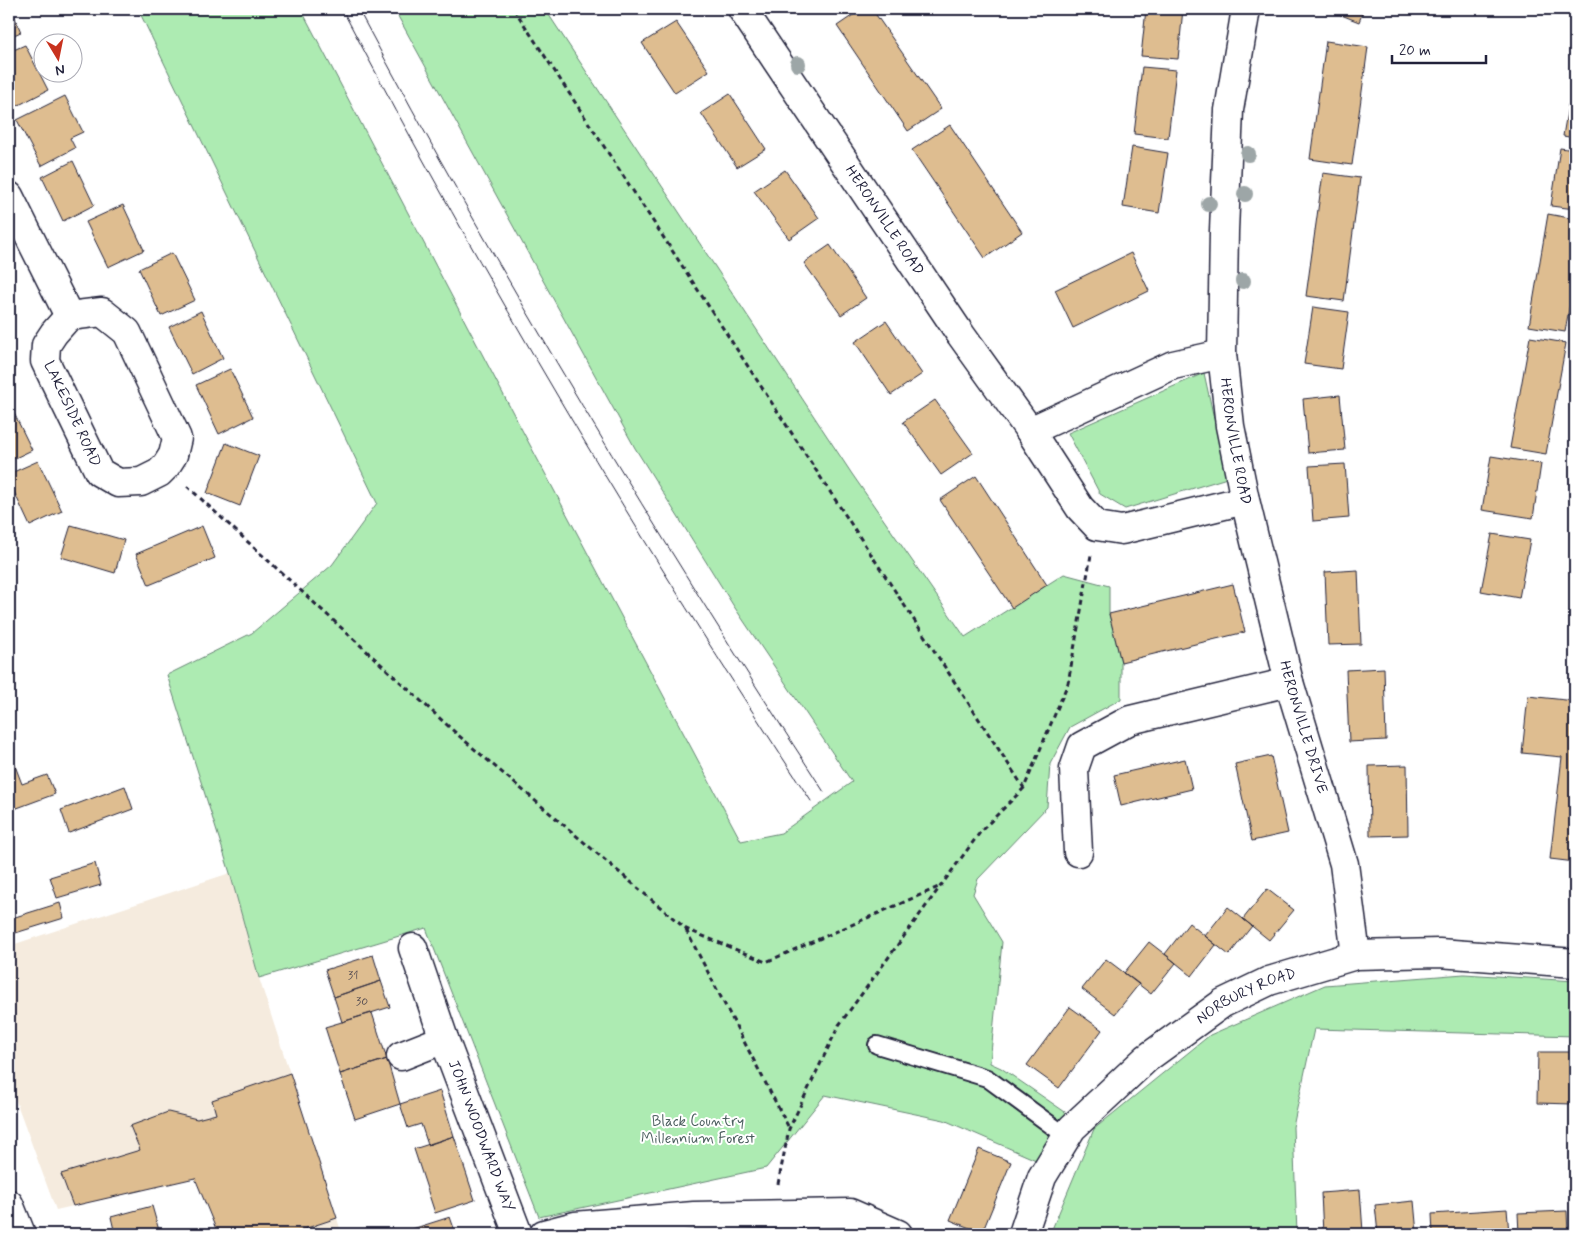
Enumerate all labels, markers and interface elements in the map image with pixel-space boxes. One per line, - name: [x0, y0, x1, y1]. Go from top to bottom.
- north arrow: [32, 32, 82, 82]
- scale bar: [1392, 32, 1485, 64]
- text: 20 m: [1399, 41, 1431, 61]
- text: N: [54, 60, 66, 79]
- street label: HERONVILLE ROAD: [840, 162, 928, 280]
- street label: LAKESIDE ROAD: [39, 358, 105, 470]
- street label: HERONVILLE ROAD: [1215, 377, 1256, 507]
- street label: HERONVILLE DRIVE: [1274, 659, 1332, 796]
- street label: NORBURY ROAD: [1192, 964, 1298, 1029]
- house number: 31: [348, 968, 358, 984]
- house number: 30: [356, 994, 368, 1010]
- street label: JOHN WOODWARD WAY: [443, 1057, 519, 1215]
- park label: Black Country Millennium Forest: [641, 1112, 756, 1149]

